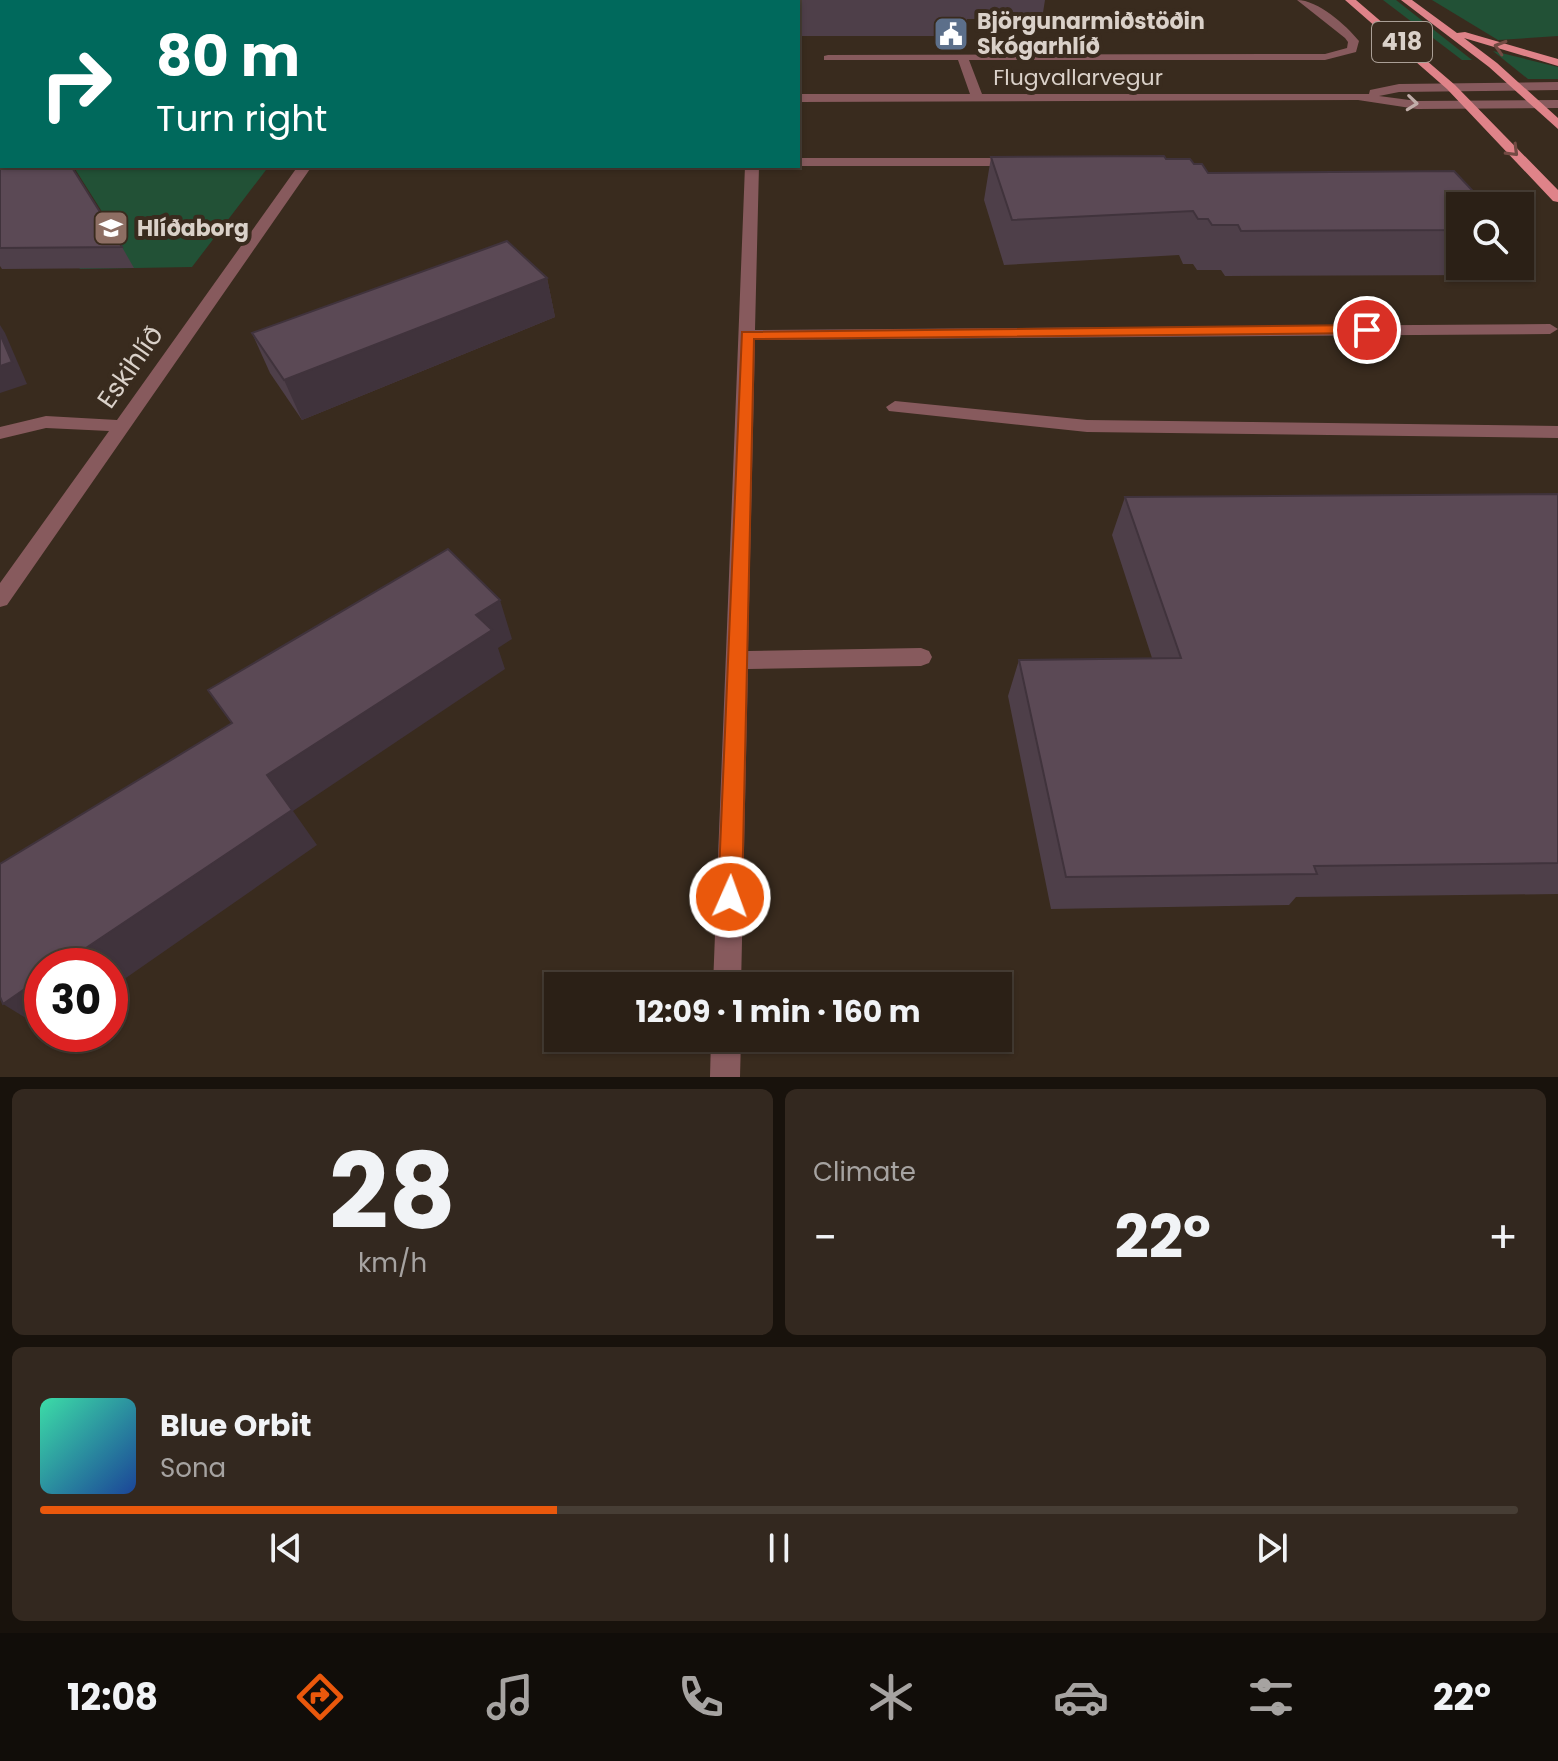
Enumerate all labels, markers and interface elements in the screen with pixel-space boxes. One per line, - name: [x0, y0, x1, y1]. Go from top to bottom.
- place label: Björgunarmiðstöðin Skógarhlíð: [977, 6, 1205, 62]
- public building icon: Björgunarmiðstöðin Skógarhlíð: [932, 15, 970, 53]
- text: 80 m: [156, 17, 300, 96]
- road number: 418: [1372, 22, 1432, 62]
- icon: right: [24, 32, 128, 136]
- one-way arrow: [1493, 40, 1507, 56]
- street label: Flugvallarvegur: [993, 62, 1163, 93]
- text: Turn right: [156, 93, 327, 144]
- one-way arrow: [1406, 95, 1419, 112]
- one-way arrow: [1504, 142, 1518, 156]
- map controls: [1446, 192, 1534, 280]
- button: search: [1446, 192, 1534, 280]
- school or university icon: Hlíðaborg: [92, 209, 130, 247]
- place label: Hlíðaborg: [137, 213, 249, 244]
- pin: [1333, 296, 1401, 364]
- icon: arrive: [1345, 308, 1389, 352]
- street label: Eskihlíð: [89, 319, 171, 415]
- position arrow: [688, 855, 772, 939]
- speed limit sign: 30: [24, 948, 128, 1052]
- text: 12:09 · 1 min · 160 m: [636, 990, 920, 1033]
- text: 28: [329, 1119, 456, 1264]
- text: Climate: [813, 1154, 916, 1190]
- text: 22°: [1114, 1195, 1211, 1279]
- text: −: [813, 1207, 837, 1268]
- text: +: [1488, 1207, 1518, 1268]
- text: km/h: [358, 1245, 427, 1281]
- text: Blue Orbit: [160, 1404, 312, 1447]
- text: Sona: [160, 1450, 226, 1486]
- icon: previous: [264, 1526, 308, 1570]
- icon: pause: [757, 1526, 801, 1570]
- icon: next: [1250, 1526, 1294, 1570]
- icon: directions: [292, 1669, 348, 1725]
- icon: music: [482, 1669, 538, 1725]
- icon: phone: [673, 1669, 729, 1725]
- icon: climate: [863, 1669, 919, 1725]
- icon: car: [1053, 1669, 1109, 1725]
- icon: filters: [1243, 1669, 1299, 1725]
- text: 12:08: [67, 1672, 158, 1723]
- text: 22°: [1433, 1672, 1491, 1723]

